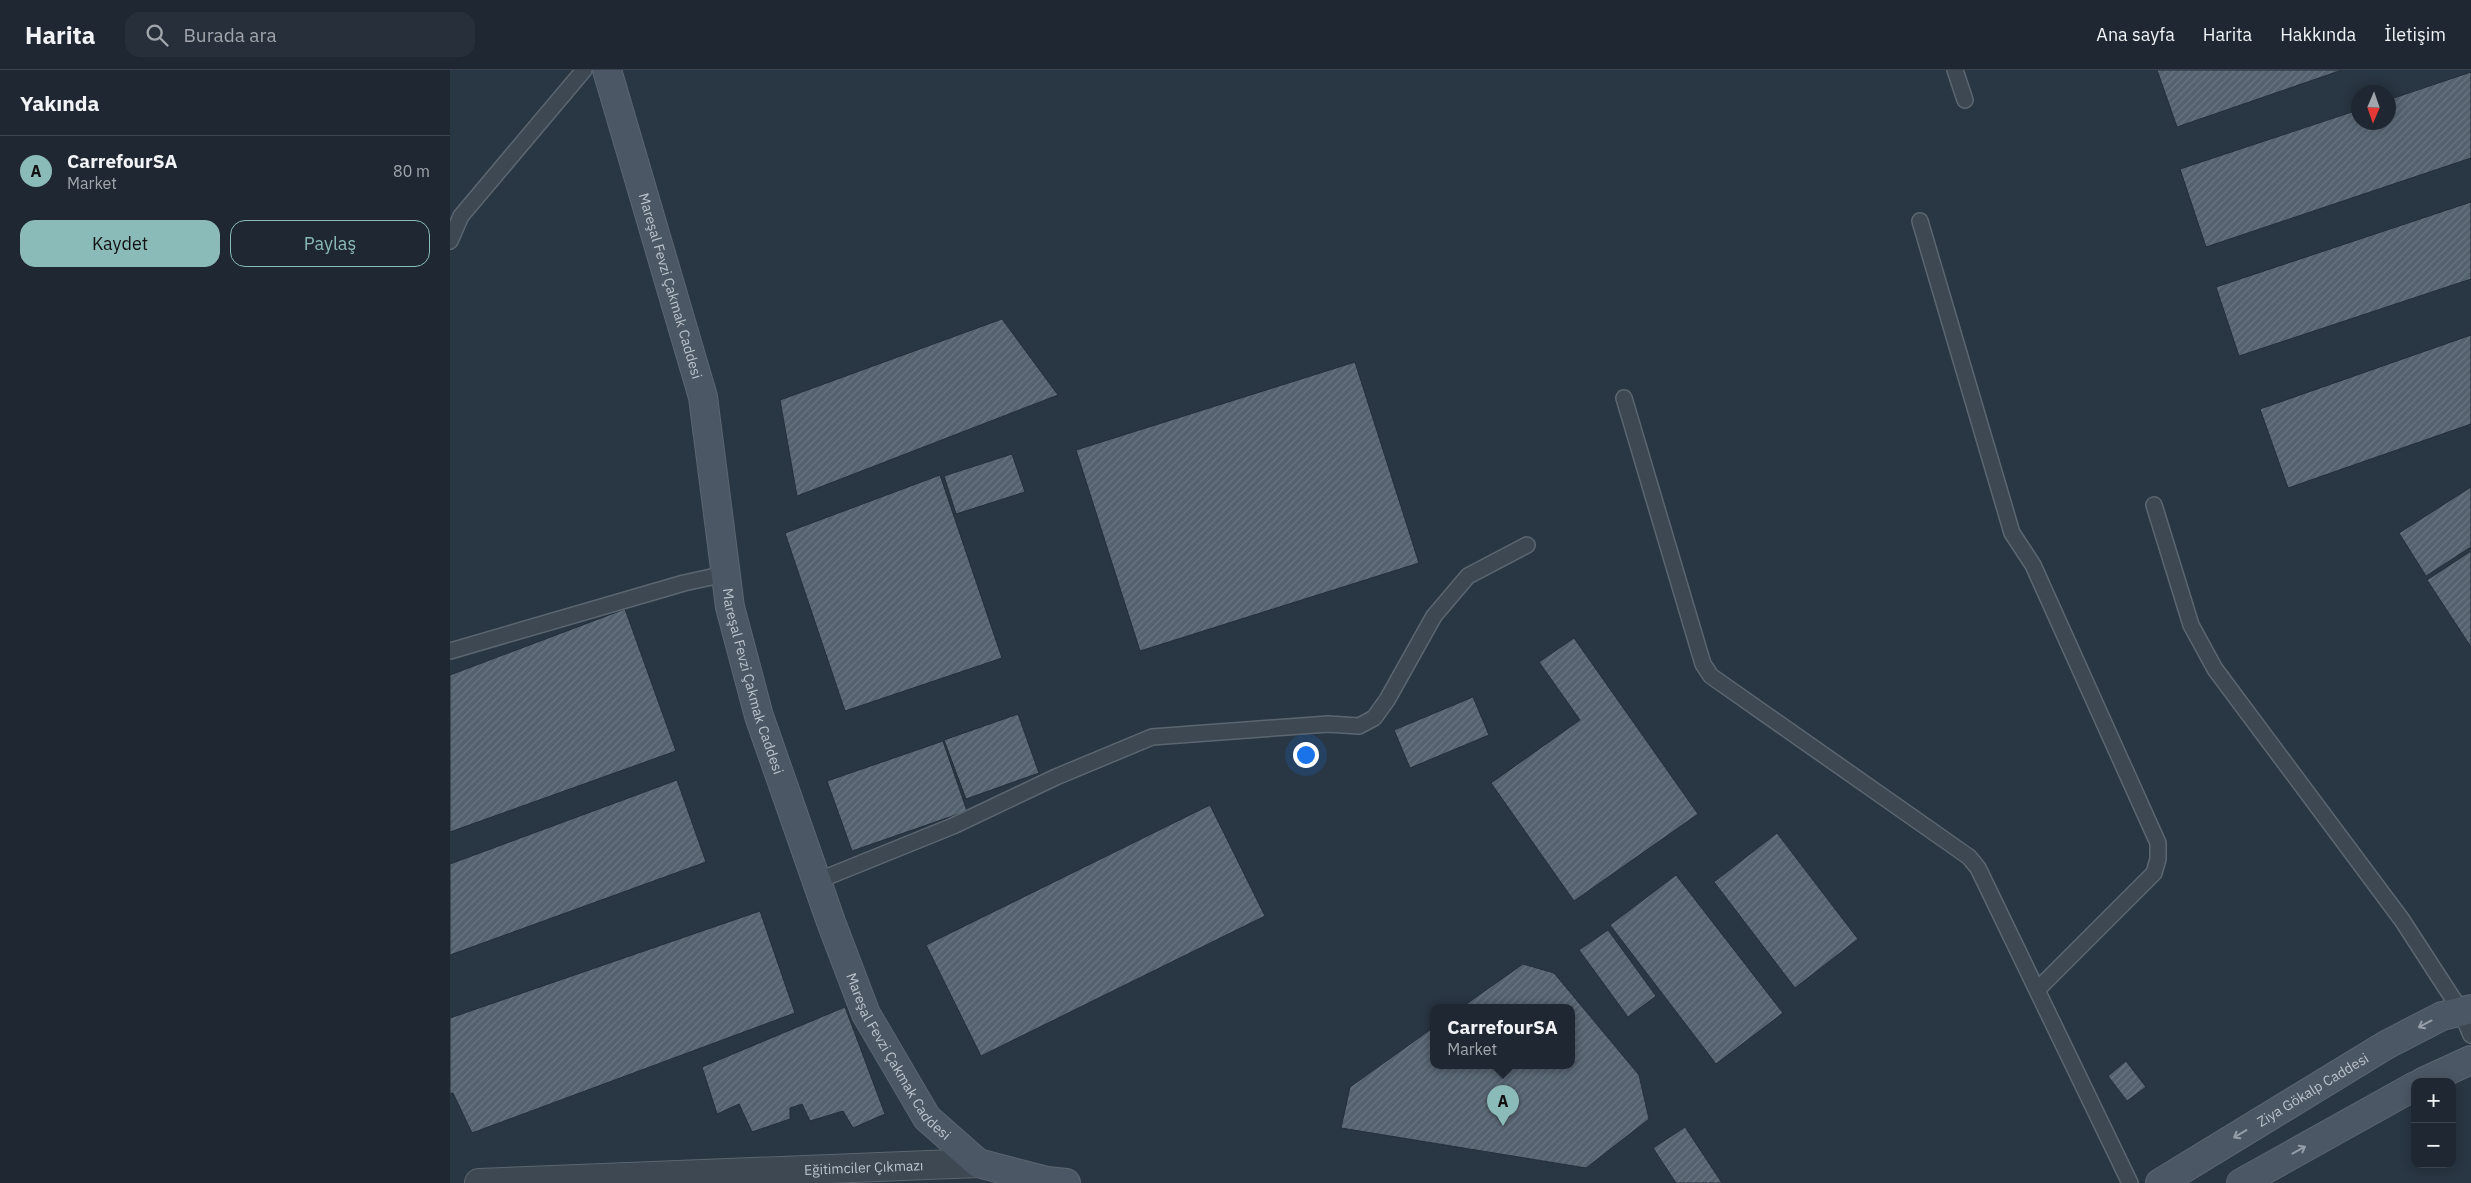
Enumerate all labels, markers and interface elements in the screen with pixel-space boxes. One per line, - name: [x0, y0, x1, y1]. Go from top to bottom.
- search box: [125, 12, 475, 57]
- text: Harita: [25, 19, 95, 51]
- icon: search: [143, 21, 171, 49]
- text: Burada ara: [183, 23, 277, 47]
- text: Ana sayfa: [2096, 23, 2175, 46]
- text: Harita: [2203, 23, 2252, 46]
- text: Hakkında: [2280, 23, 2356, 46]
- text: İletişim: [2384, 23, 2446, 46]
- north arrow: [2351, 85, 2396, 130]
- text: Yakında: [20, 89, 100, 117]
- text: CarrefourSA: [67, 149, 178, 173]
- text: A: [31, 161, 41, 181]
- text: 80 m: [393, 161, 430, 181]
- text: Market: [67, 173, 117, 193]
- street label: Mareşal Fevzi Çakmak Caddesi: [635, 191, 706, 381]
- button: Kaydet: [20, 220, 220, 267]
- button: Paylaş: [230, 220, 430, 267]
- street label: Mareşal Fevzi Çakmak Caddesi: [719, 587, 788, 777]
- your location: [1293, 742, 1319, 768]
- street label: Mareşal Fevzi Çakmak Caddesi: [842, 970, 955, 1144]
- popup: [1430, 1004, 1575, 1069]
- text: CarrefourSA: [1447, 1015, 1558, 1039]
- one-way arrow: [2418, 1020, 2433, 1029]
- text: Market: [1447, 1039, 1497, 1059]
- street label: Ziya Gökalp Caddesi: [2254, 1049, 2372, 1131]
- map controls: [2411, 1078, 2456, 1168]
- button: +: [2411, 1078, 2456, 1123]
- pin: A: [1487, 1085, 1519, 1126]
- button: −: [2411, 1123, 2456, 1168]
- one-way arrow: [2234, 1129, 2248, 1139]
- one-way arrow: [2291, 1145, 2305, 1155]
- street label: Eğitimciler Çıkmazı: [804, 1156, 924, 1179]

